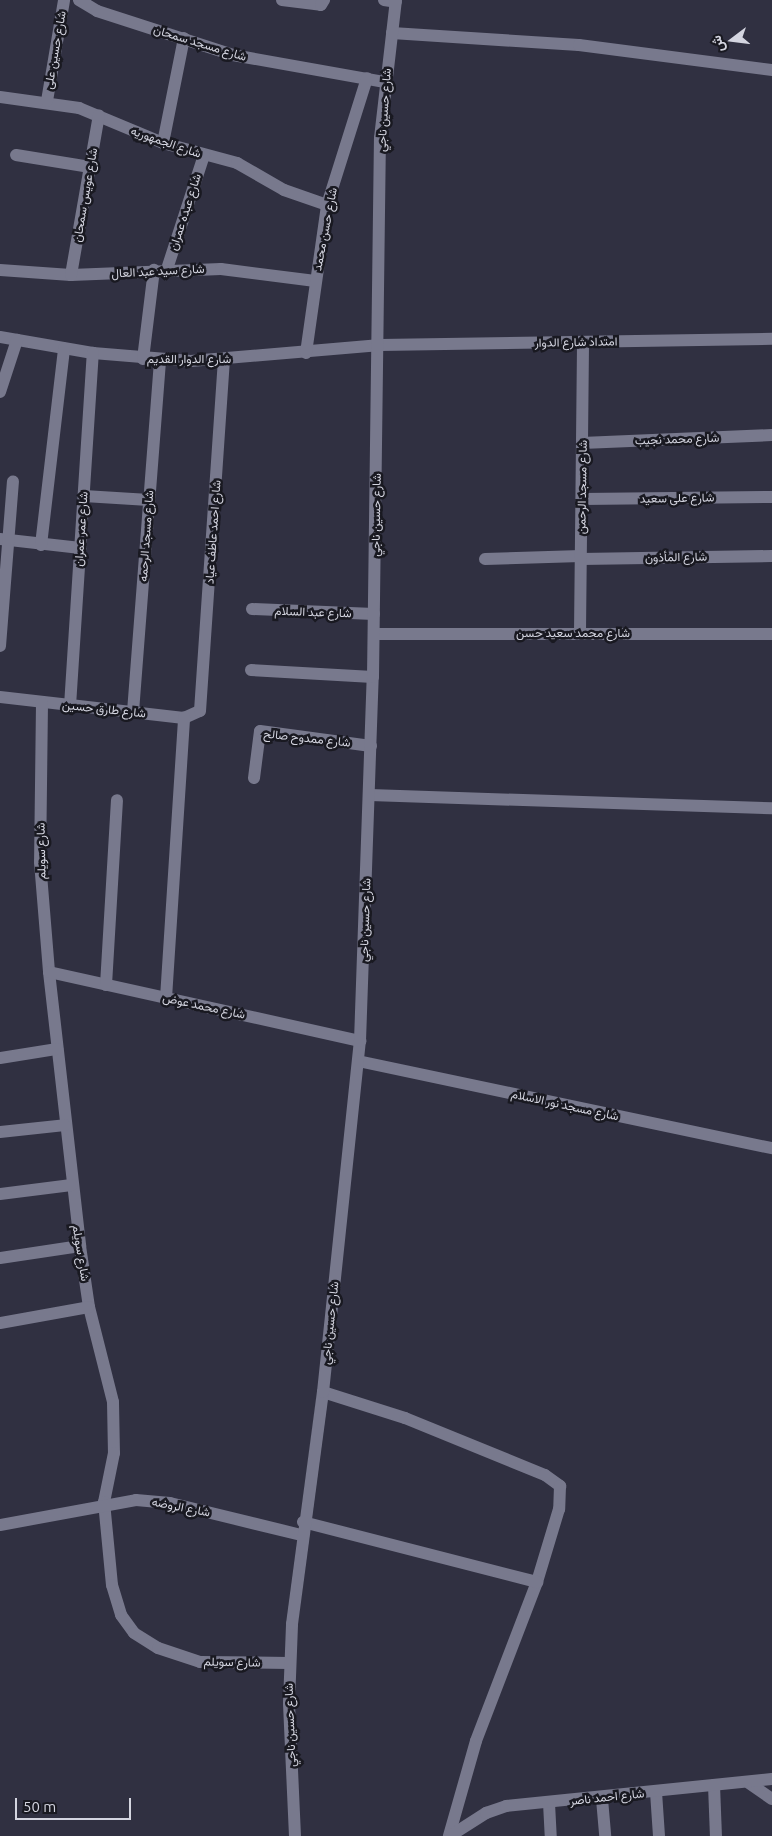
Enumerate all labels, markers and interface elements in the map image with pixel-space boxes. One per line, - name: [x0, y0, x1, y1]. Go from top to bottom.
- street label: شارع حسين على: [41, 10, 69, 90]
- north arrow: [707, 15, 757, 65]
- street label: شارع مسجد سمحان: [152, 22, 248, 64]
- text: ش: [708, 34, 727, 54]
- street label: شارع حسين ناجي: [374, 68, 394, 152]
- street label: شارع الجمهوريه: [129, 123, 203, 161]
- street label: شارع عويس سمحان: [70, 147, 100, 243]
- street label: شارع عبده عمران: [166, 172, 204, 252]
- street label: شارع حسن محمد: [310, 186, 340, 272]
- street label: شارع سيد عبد العال: [111, 261, 205, 281]
- street label: امتداد شارع الدوار: [534, 334, 618, 350]
- street label: شارع الدوار القديم: [147, 352, 231, 366]
- street label: شارع محمد نجيب: [634, 430, 720, 448]
- street label: شارع مسجد الرحمن: [574, 440, 590, 534]
- street label: شارع حسين ناجي: [368, 473, 384, 557]
- street label: شارع احمد عاطف عياد: [202, 479, 224, 585]
- street label: شارع مسجد الرحمه: [136, 490, 156, 582]
- street label: شارع على سعيد: [640, 490, 714, 506]
- street label: شارع عمر عمران: [71, 491, 91, 567]
- street label: شارع المأذون: [645, 549, 707, 565]
- street label: شارع عبد السلام: [274, 603, 352, 621]
- street label: شارع محمد سعيد حسن: [516, 626, 630, 640]
- street label: شارع طارق حسين: [61, 697, 147, 721]
- street label: شارع ممدوح صالح: [263, 726, 351, 750]
- street label: شارع سويلم: [33, 822, 49, 880]
- street label: شارع حسين ناجي: [356, 878, 374, 962]
- street label: شارع محمد عوض: [161, 990, 247, 1022]
- street label: شارع مسجد نور الاسلام: [510, 1087, 620, 1123]
- street label: شارع سويلم: [69, 1224, 93, 1282]
- street label: شارع حسين ناجي: [318, 1281, 342, 1365]
- street label: شارع الروضه: [151, 1494, 211, 1520]
- street label: شارع سويلم: [203, 1654, 261, 1670]
- street label: شارع حسين ناجي: [281, 1683, 299, 1767]
- street label: شارع احمد ناصر: [569, 1786, 645, 1808]
- scale bar: [18, 1788, 134, 1820]
- text: 50 m: [23, 1798, 56, 1815]

